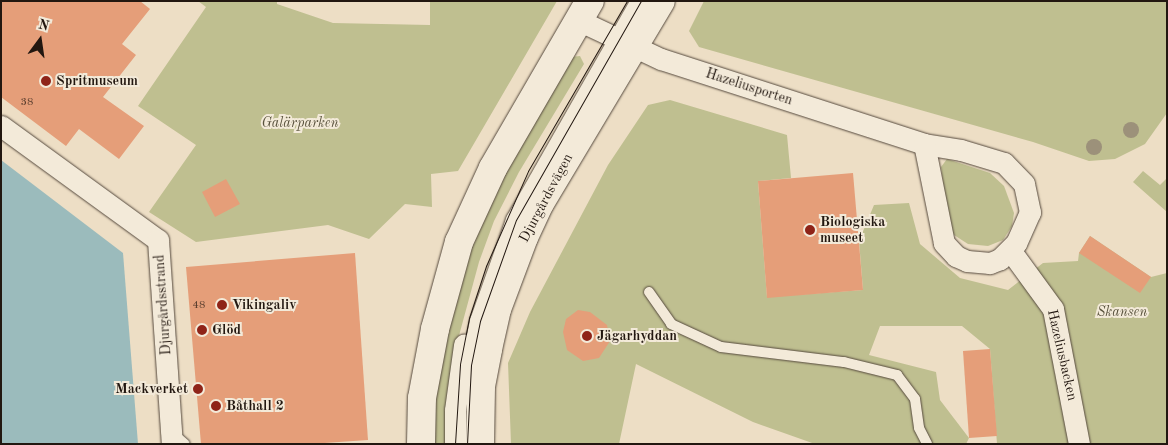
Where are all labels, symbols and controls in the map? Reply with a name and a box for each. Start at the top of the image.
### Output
north arrow [15,15,65,65]
text: N [37,17,51,34]
street label: Hazeliusporten [703,65,795,109]
place label: Spritmuseum [56,73,138,89]
marker: Spritmuseum [40,75,52,87]
house number: 38 [21,96,33,110]
park label: Galärparken [261,115,339,131]
street label: Djurgårdsvägen [516,151,576,245]
place label: Biologiska museet [820,214,885,246]
marker: Biologiska museet [804,224,816,236]
street label: Djurgårdsstrand [151,254,175,356]
place label: Vikingaliv [232,297,297,313]
house number: 48 [193,299,205,313]
marker: Vikingaliv [216,299,228,311]
park label: Skansen [1097,304,1147,320]
street label: Hazeliusbacken [1043,308,1081,402]
place label: Glöd [212,322,241,338]
marker: Glöd [196,324,208,336]
place label: Jägarhyddan [597,328,677,344]
marker: Jägarhyddan [581,330,593,342]
place label: Mackverket [115,381,188,397]
marker: Mackverket [192,383,204,395]
place label: Båthall 2 [226,398,284,414]
marker: Båthall 2 [210,400,222,412]

